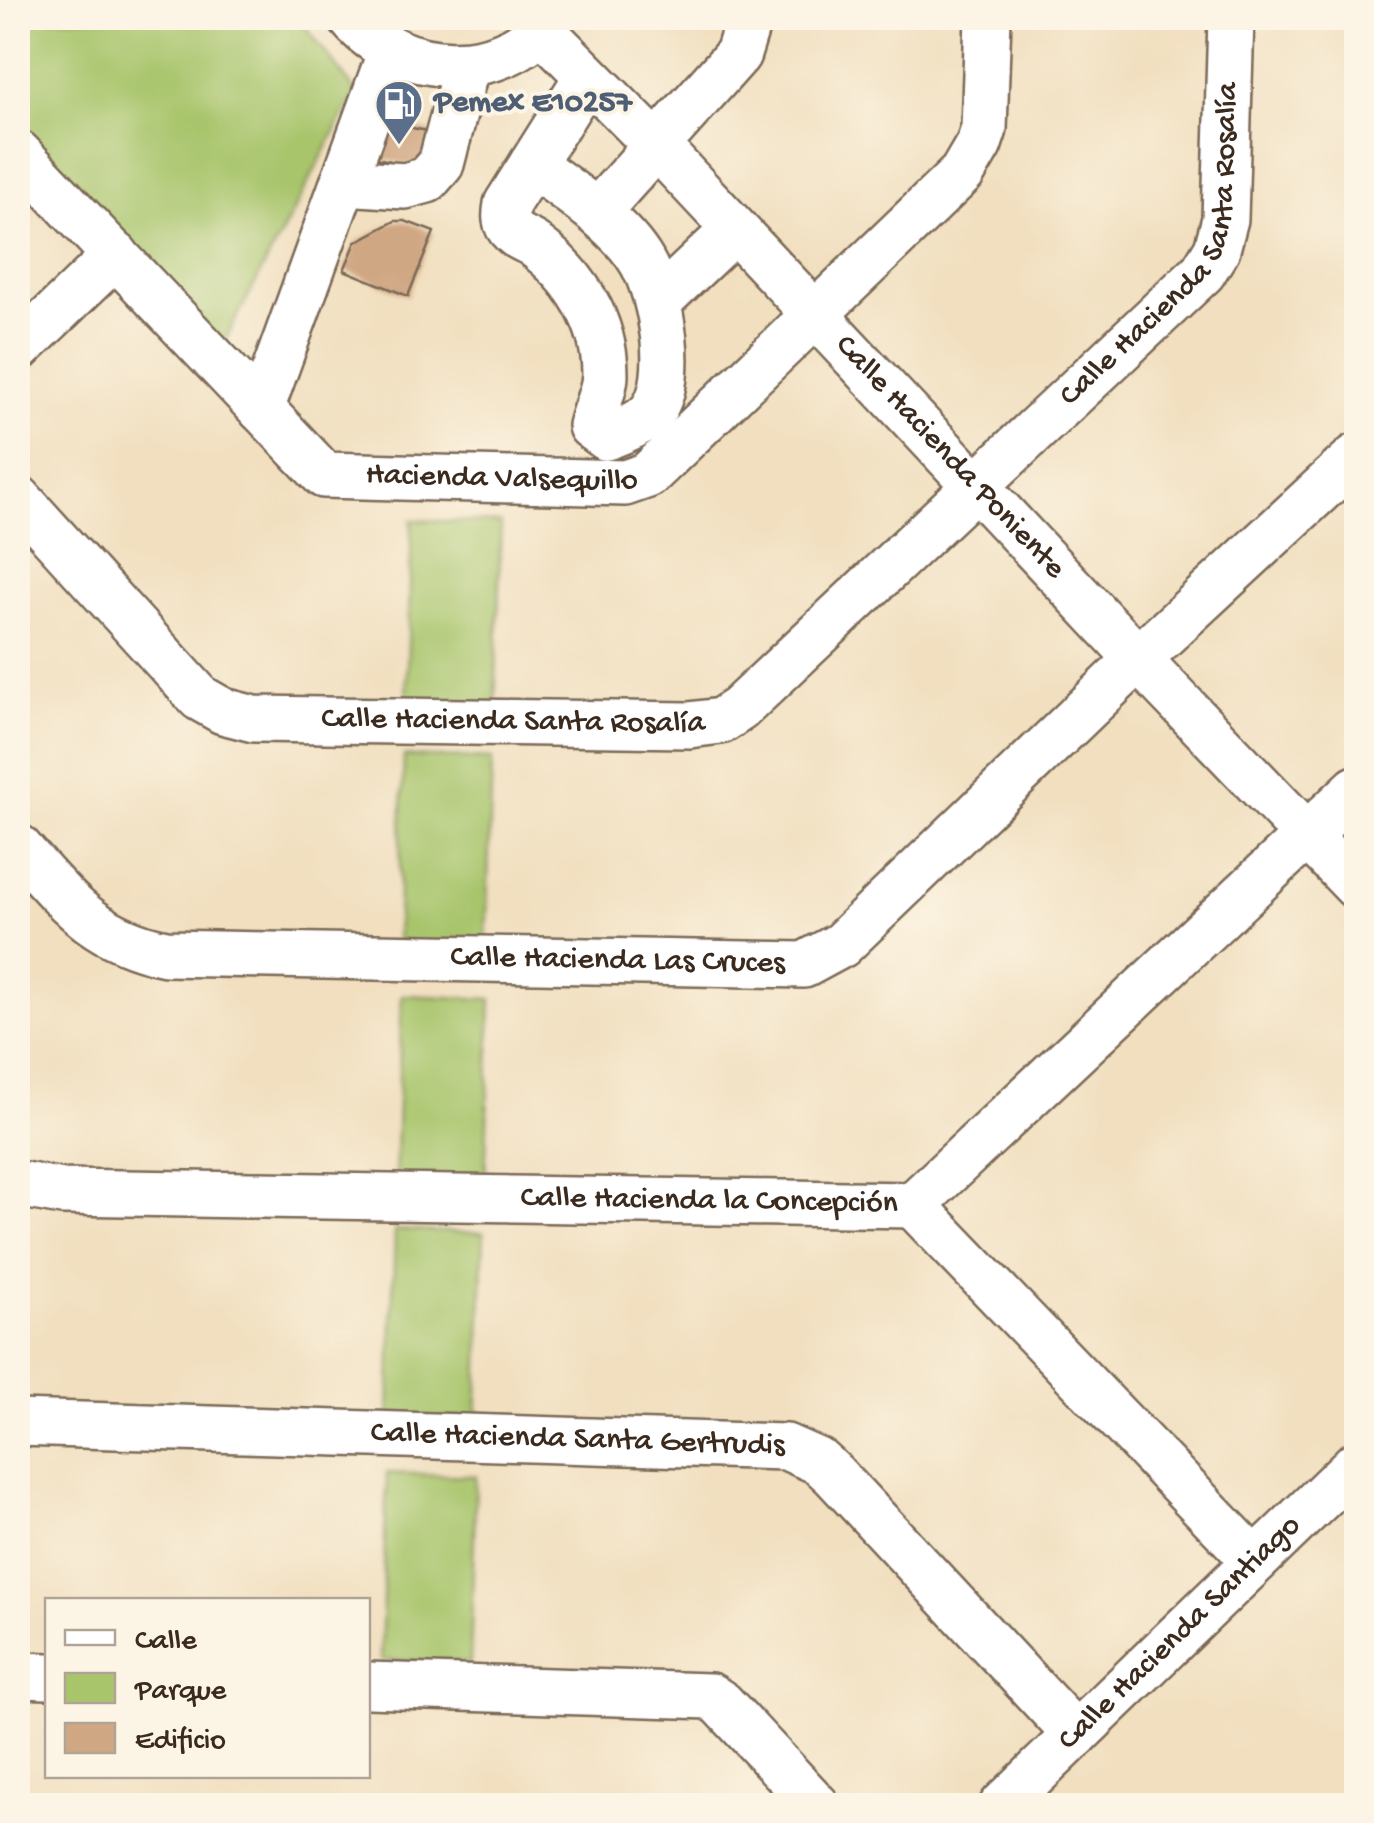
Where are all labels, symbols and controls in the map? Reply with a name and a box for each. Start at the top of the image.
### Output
fuel station icon: Pemex E10257 [373,78,425,146]
street label: Calle Hacienda Santa Rosalía [1052,80,1248,415]
place label: Pemex E10257 [432,85,633,123]
street label: Calle Hacienda Poniente [826,328,1073,588]
street label: Hacienda Valsequillo [365,457,643,502]
street label: Calle Hacienda Santa Rosalía [321,701,708,744]
street label: Calle Hacienda Las Cruces [450,939,786,984]
street label: Calle Hacienda la Concepción [520,1180,898,1224]
street label: Calle Hacienda Santa Gertrudis [370,1415,786,1466]
street label: Calle Hacienda Santiago [1051,1508,1310,1760]
legend [45,1598,370,1778]
text: Calle [135,1625,197,1660]
text: Parque [134,1675,227,1710]
text: Edificio [135,1725,226,1760]

